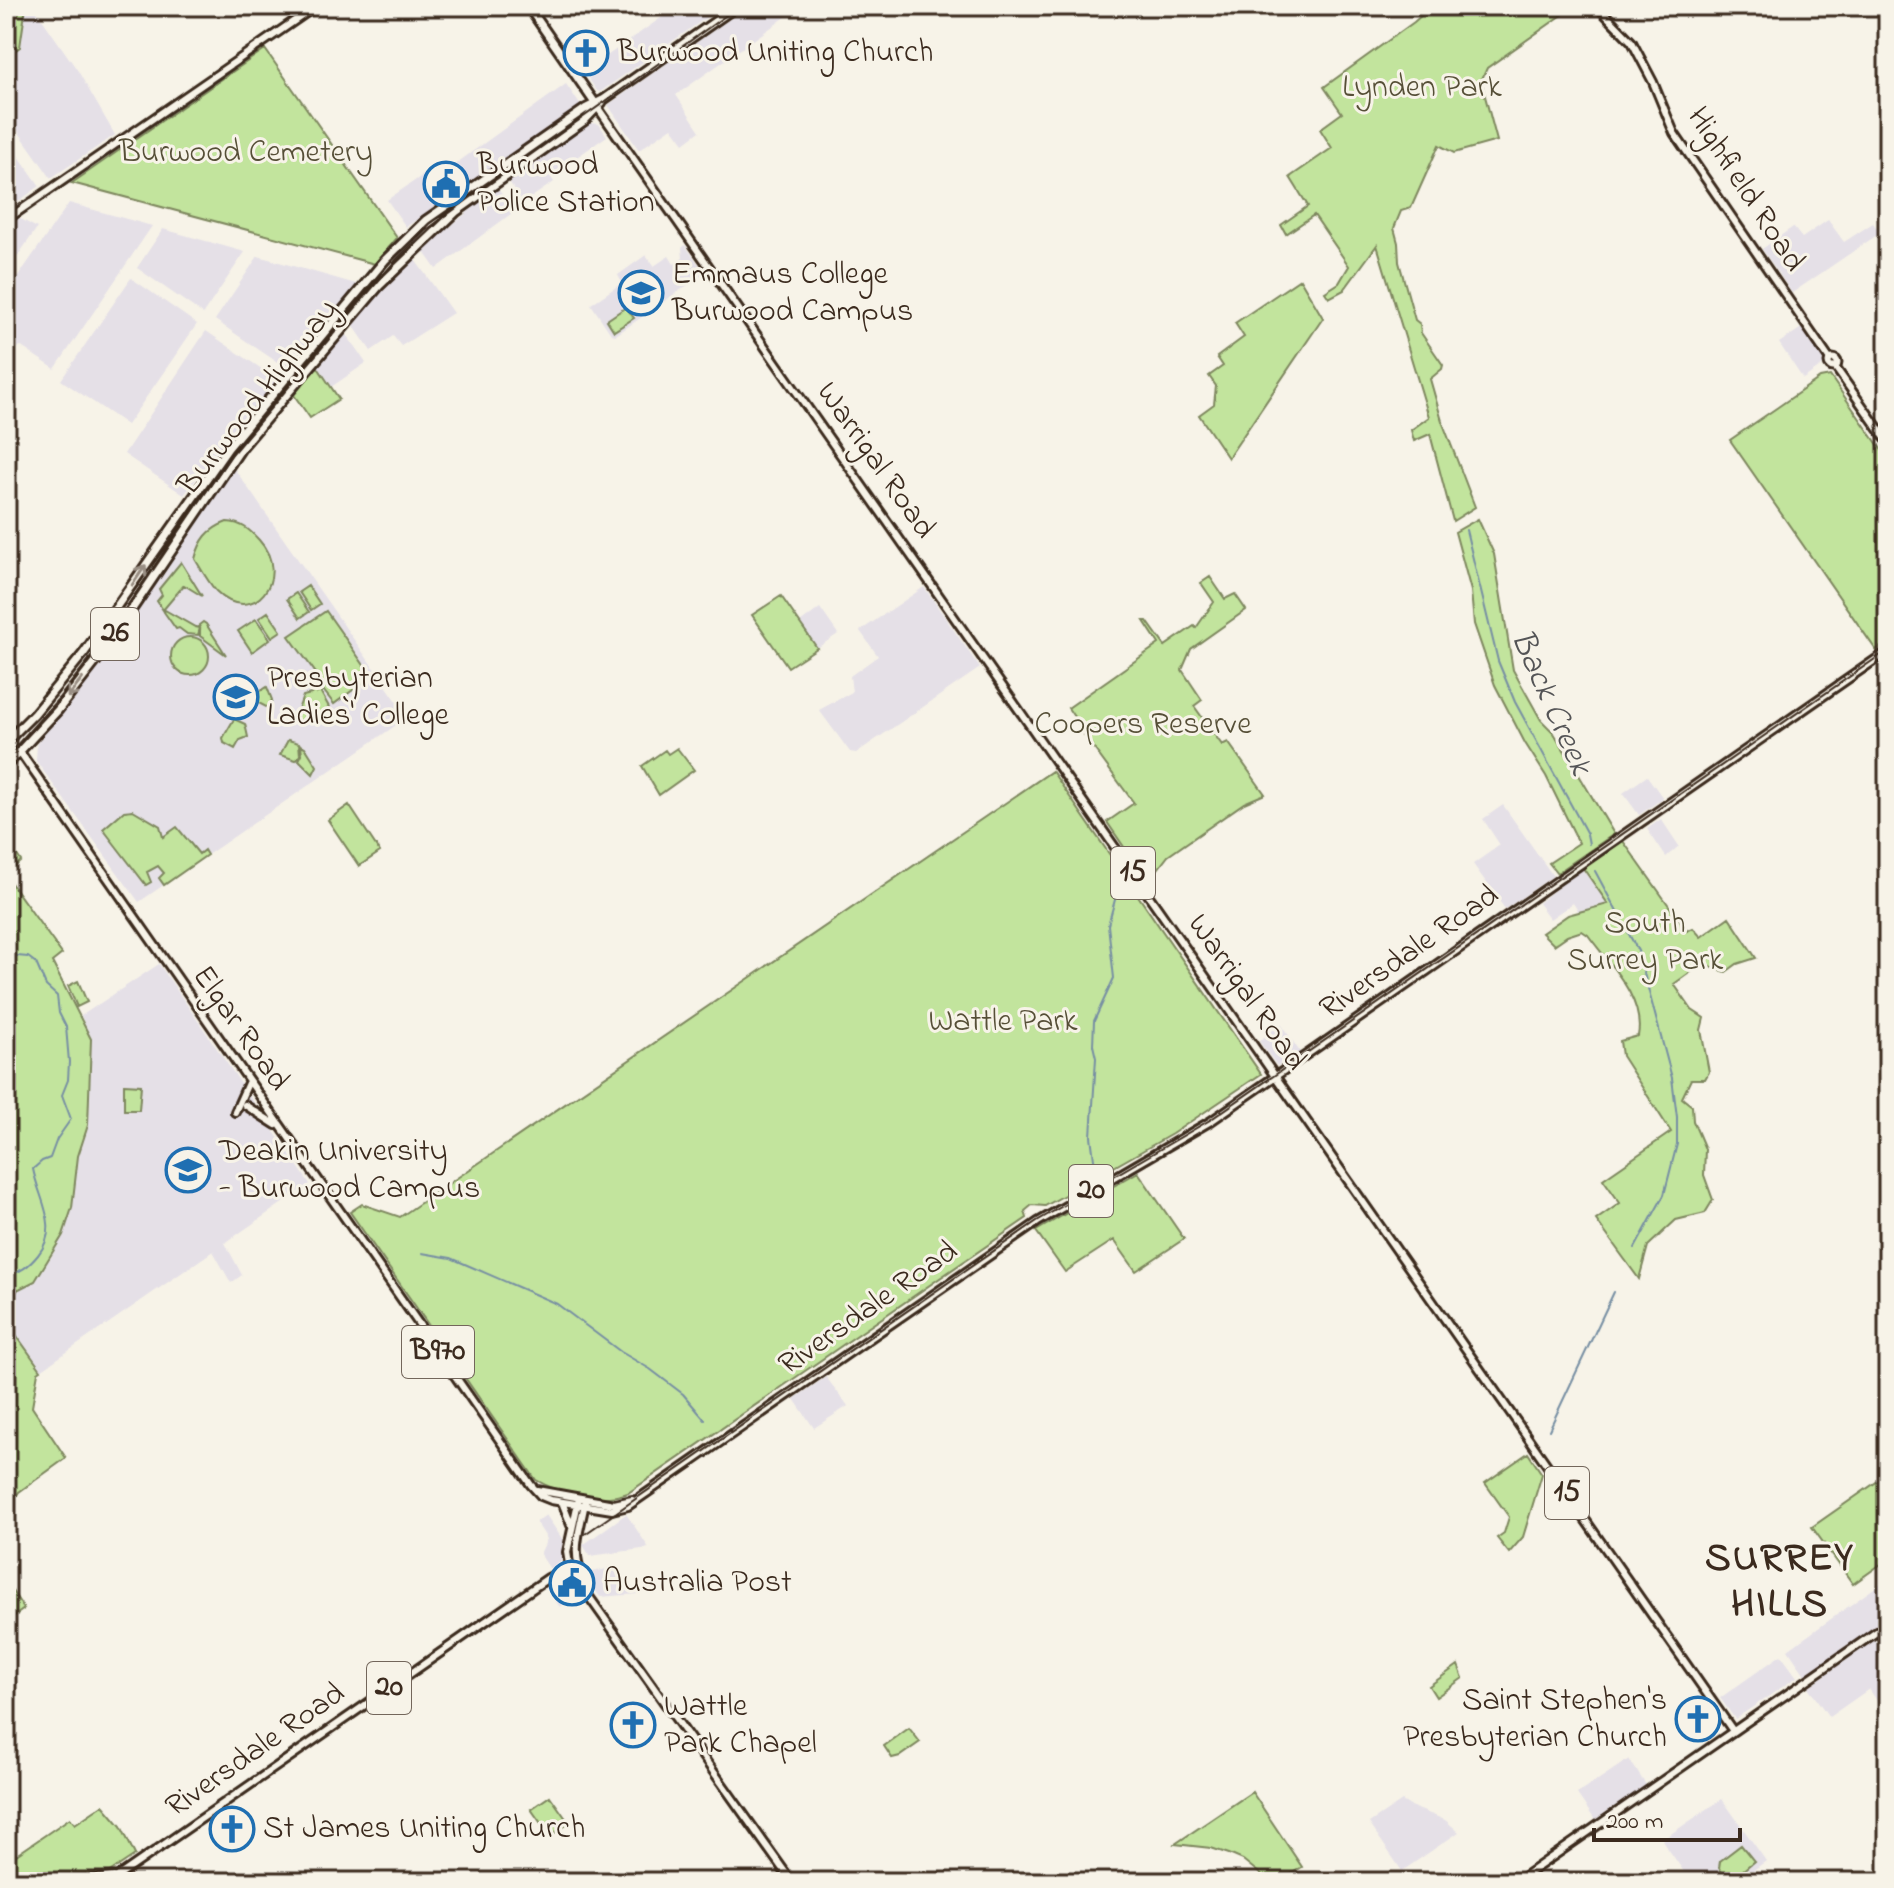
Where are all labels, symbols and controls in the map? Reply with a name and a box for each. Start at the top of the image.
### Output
church icon: Burwood Uniting Church [562,29,610,77]
place label: Burwood Uniting Church [616,30,933,77]
park label: Lynden Park [1342,65,1503,112]
street label: Highfield Road [1674,98,1816,282]
park label: Burwood Cemetery [118,130,373,177]
place label: Burwood Police Station [476,143,654,227]
public building icon: Burwood Police Station [422,160,470,208]
place label: Emmaus College Burwood Campus [671,252,913,336]
school or university icon: Emmaus College Burwood Campus [617,269,665,317]
street label: Burwood Highway [166,290,351,507]
street label: Warrigal Road [803,373,947,549]
one-way arrow [131,564,147,586]
road number: 26 [91,608,139,660]
water label: Back Creek [1496,622,1605,786]
place label: Presbyterian Ladies' College [267,656,450,740]
school or university icon: Presbyterian Ladies' College [212,673,260,721]
one-way arrow [67,677,84,698]
park label: Coopers Reserve [1034,702,1252,749]
road number: 15 [1111,847,1155,899]
street label: Riversdale Road [1311,874,1509,1032]
park label: South Surrey Park [1567,901,1724,985]
street label: Warrigal Road [1174,905,1318,1081]
street label: Elgar Road [179,957,301,1101]
park label: Wattle Park [928,999,1079,1046]
place label: Deakin University - Burwood Campus [218,1129,480,1213]
school or university icon: Deakin University - Burwood Campus [164,1146,212,1194]
road number: 20 [1069,1165,1113,1217]
street label: Riversdale Road [770,1230,968,1388]
road number: B970 [402,1326,474,1378]
road number: 15 [1545,1467,1589,1519]
district label: SURREY HILLS [1705,1530,1855,1635]
public building icon: Australia Post [548,1559,596,1607]
place label: Australia Post [603,1560,792,1607]
road number: 20 [367,1662,411,1714]
street label: Riversdale Road [157,1672,355,1830]
place label: Saint Stephen's Presbyterian Church [1403,1678,1667,1762]
place label: Wattle Park Chapel [664,1684,817,1768]
church icon: Saint Stephen's Presbyterian Church [1674,1695,1722,1743]
church icon: Wattle Park Chapel [609,1701,657,1749]
scale bar [1594,1792,1740,1842]
church icon: St James Uniting Church [208,1805,256,1853]
text: 200 m [1606,1805,1663,1840]
place label: St James Uniting Church [263,1806,585,1853]

